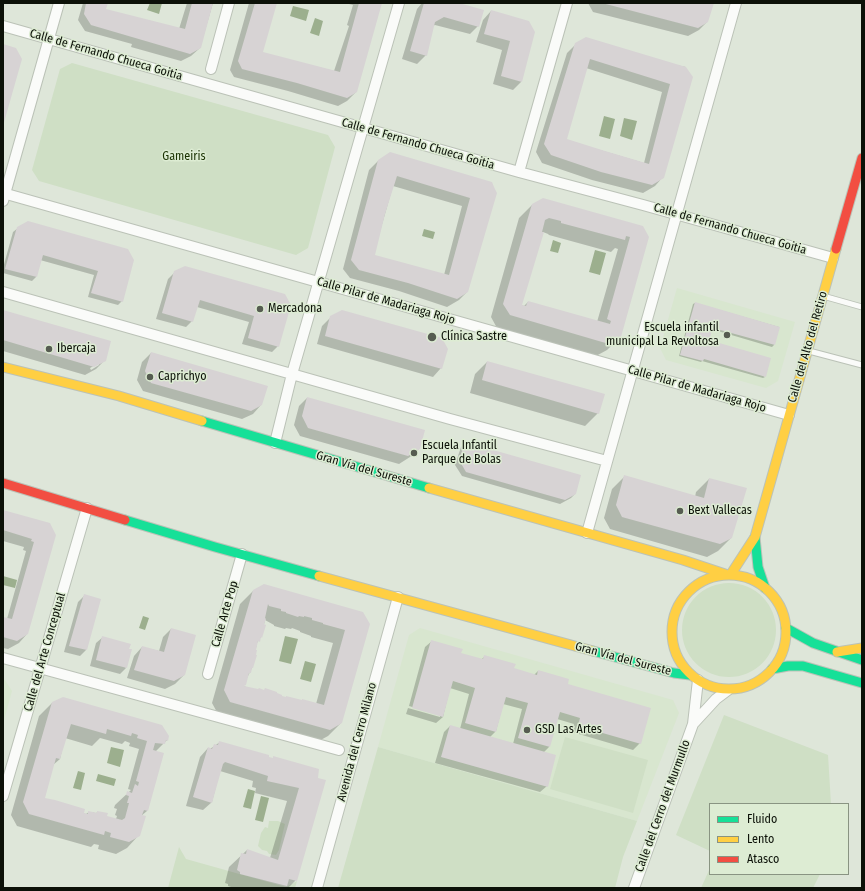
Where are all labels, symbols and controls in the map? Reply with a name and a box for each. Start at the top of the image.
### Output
street label: Calle de Fernando Chueca Goitia [28,26,184,84]
street label: Calle de Fernando Chueca Goitia [340,115,496,173]
park label: Gameiris [162,150,206,164]
street label: Calle de Fernando Chueca Goitia [652,200,808,258]
street label: Calle Pilar de Madariaga Rojo [315,274,457,328]
street label: Calle del Alto del Retiro [785,290,831,404]
place label: Mercadona [268,302,322,316]
marker: Mercadona [255,304,265,314]
place label: Escuela infantil municipal La Revoltosa [606,321,719,349]
place label: Clínica Sastre [441,330,507,344]
marker: Escuela infantil municipal La Revoltosa [722,330,732,340]
marker: Clínica Sastre [426,331,438,343]
place label: Ibercaja [57,342,96,356]
marker: Ibercaja [44,344,54,354]
street label: Calle Pilar de Madariaga Rojo [626,362,768,416]
place label: Caprichyo [158,370,206,384]
marker: Caprichyo [145,372,155,382]
place label: Escuela Infantil Parque de Bolas [422,439,501,467]
street label: Gran Vía del Sureste [315,448,413,490]
marker: Escuela Infantil Parque de Bolas [409,448,419,458]
place label: Bext Vallecas [688,504,752,518]
marker: Bext Vallecas [675,506,685,516]
street label: Calle Arte Pop [209,579,241,649]
street label: Calle del Arte Conceptual [21,591,69,713]
street label: Gran Vía del Sureste [573,639,673,679]
street label: Avenida del Cerro Milano [334,681,380,803]
place label: GSD Las Artes [535,723,602,737]
marker: GSD Las Artes [522,725,532,735]
street label: Calle del Cerro del Murmullo [632,738,694,874]
legend [709,803,849,875]
text: Fluido [747,812,777,826]
text: Lento [747,832,774,846]
text: Atasco [747,852,779,866]

